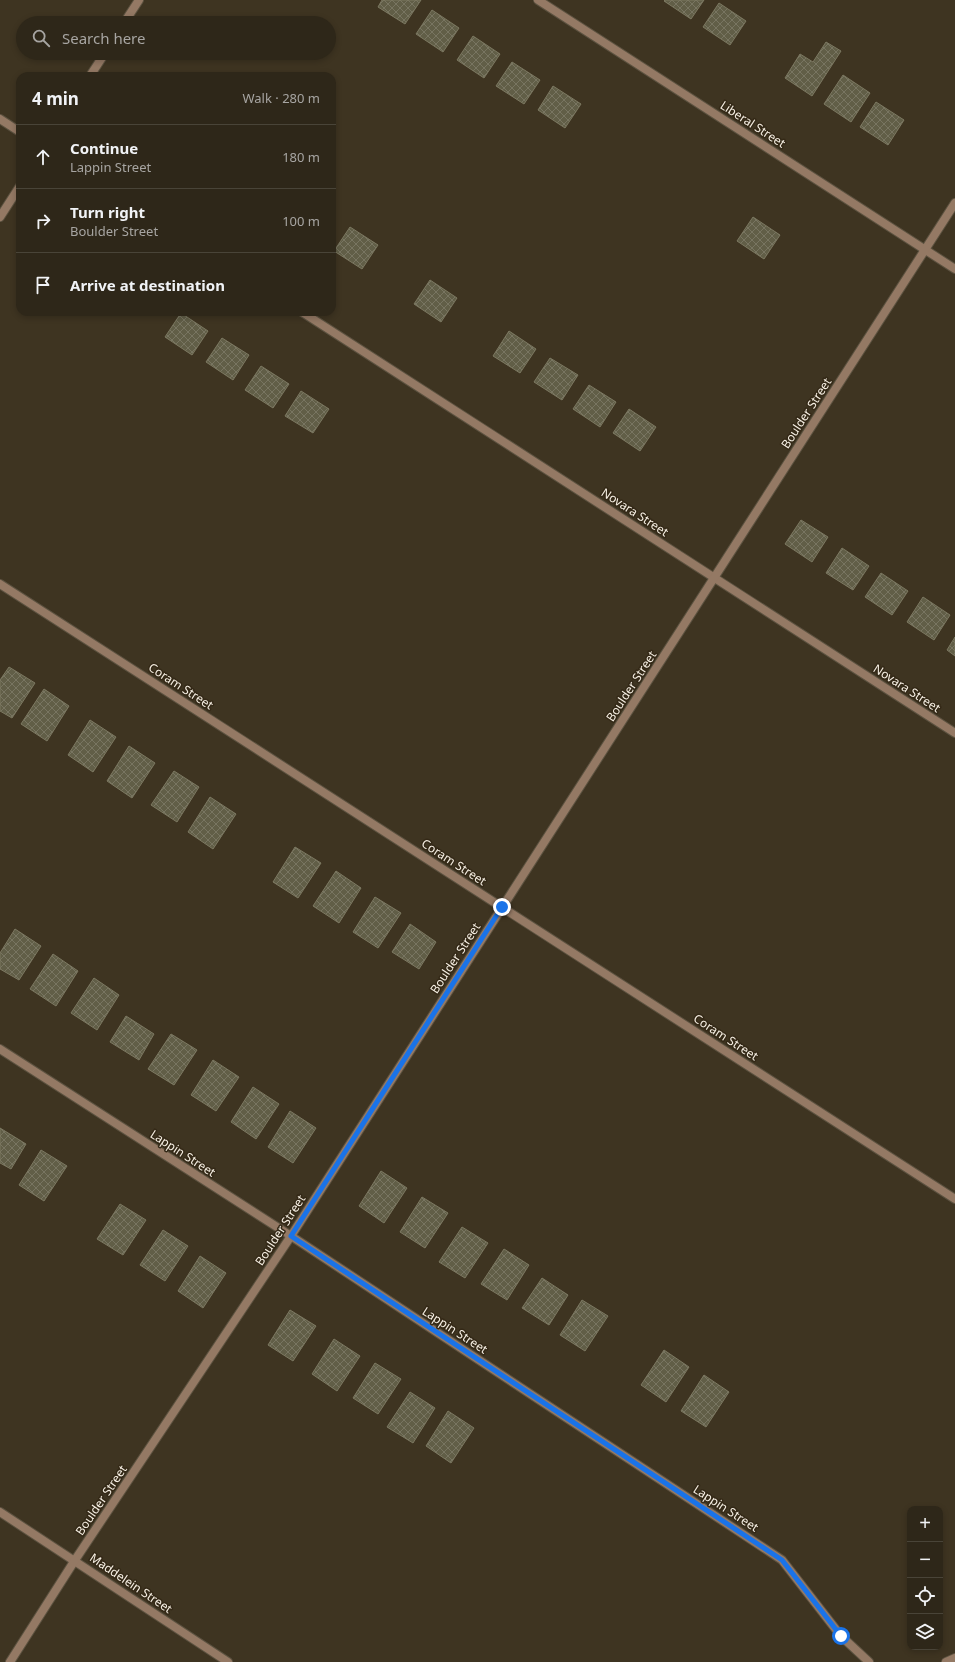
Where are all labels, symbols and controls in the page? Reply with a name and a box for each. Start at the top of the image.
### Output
search box [16,16,336,60]
icon: search [30,27,52,49]
text: Search here [62,28,145,48]
text: 4 min [32,87,79,110]
text: Walk · 280 m [242,89,320,107]
street label: Liberal Street [717,97,790,152]
text: Continue [70,138,138,158]
icon: ahead [32,146,54,168]
text: 180 m [282,148,320,166]
text: Lappin Street [70,158,151,176]
text: Turn right [70,202,145,222]
icon: right [32,210,54,232]
text: 100 m [282,212,320,230]
text: Boulder Street [70,222,158,240]
icon: arrive [32,274,54,296]
text: Arrive at destination [70,275,225,295]
street label: Boulder Street [777,374,836,452]
street label: Novara Street [598,484,672,540]
street label: Boulder Street [602,647,661,725]
street label: Coram Street [145,659,217,714]
street label: Novara Street [870,660,944,716]
street label: Coram Street [418,835,490,890]
route end [493,898,511,916]
street label: Boulder Street [426,919,485,997]
street label: Coram Street [690,1010,762,1065]
street label: Lappin Street [147,1125,220,1181]
street label: Boulder Street [251,1191,310,1269]
street label: Lappin Street [419,1302,492,1358]
street label: Boulder Street [71,1461,131,1538]
street label: Lappin Street [690,1480,763,1536]
map controls [907,1506,943,1650]
button: + [907,1506,943,1542]
button: − [907,1542,943,1578]
street label: Maddelein Street [86,1549,176,1617]
button: locate [907,1578,943,1614]
button: layers [907,1614,943,1650]
route start [832,1627,850,1645]

